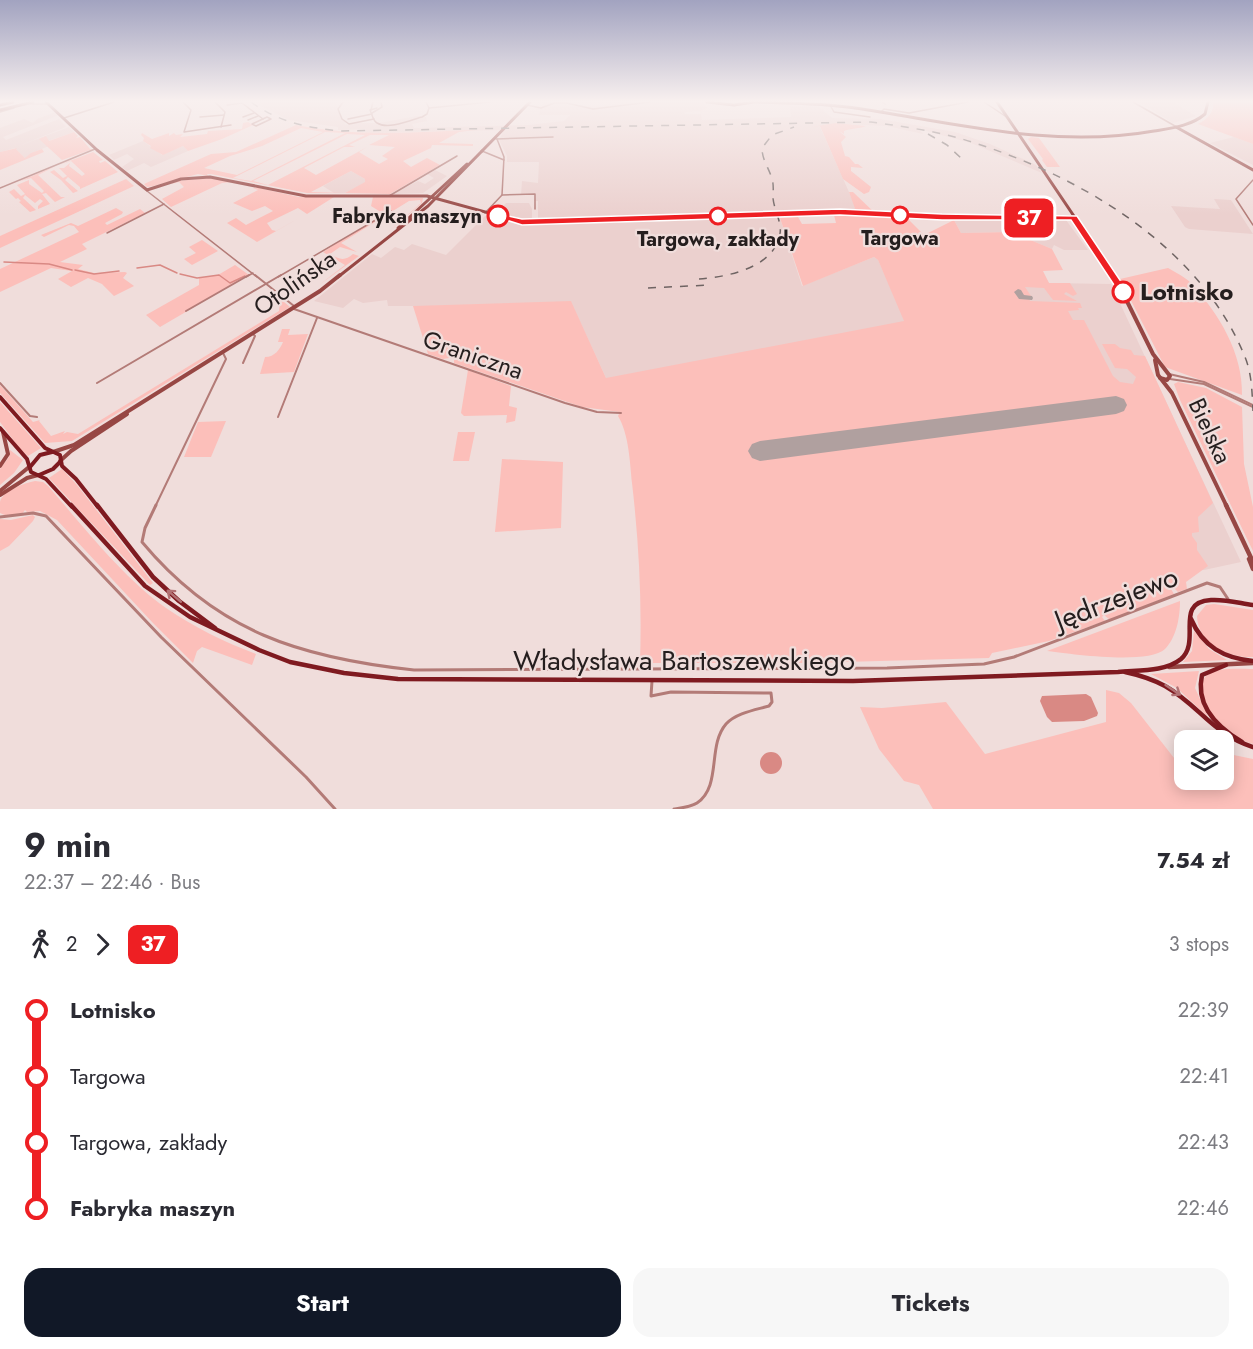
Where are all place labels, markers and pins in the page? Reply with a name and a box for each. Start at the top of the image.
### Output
place label: Fabryka maszyn [332,202,482,231]
marker: Fabryka maszyn [487,205,509,227]
marker: Targowa [891,206,909,224]
marker: Targowa, zakłady [709,207,727,225]
place label: Targowa [861,224,939,253]
place label: Targowa, zakłady [637,225,799,254]
place label: Lotnisko [1140,274,1233,309]
marker: Lotnisko [1112,281,1134,303]

